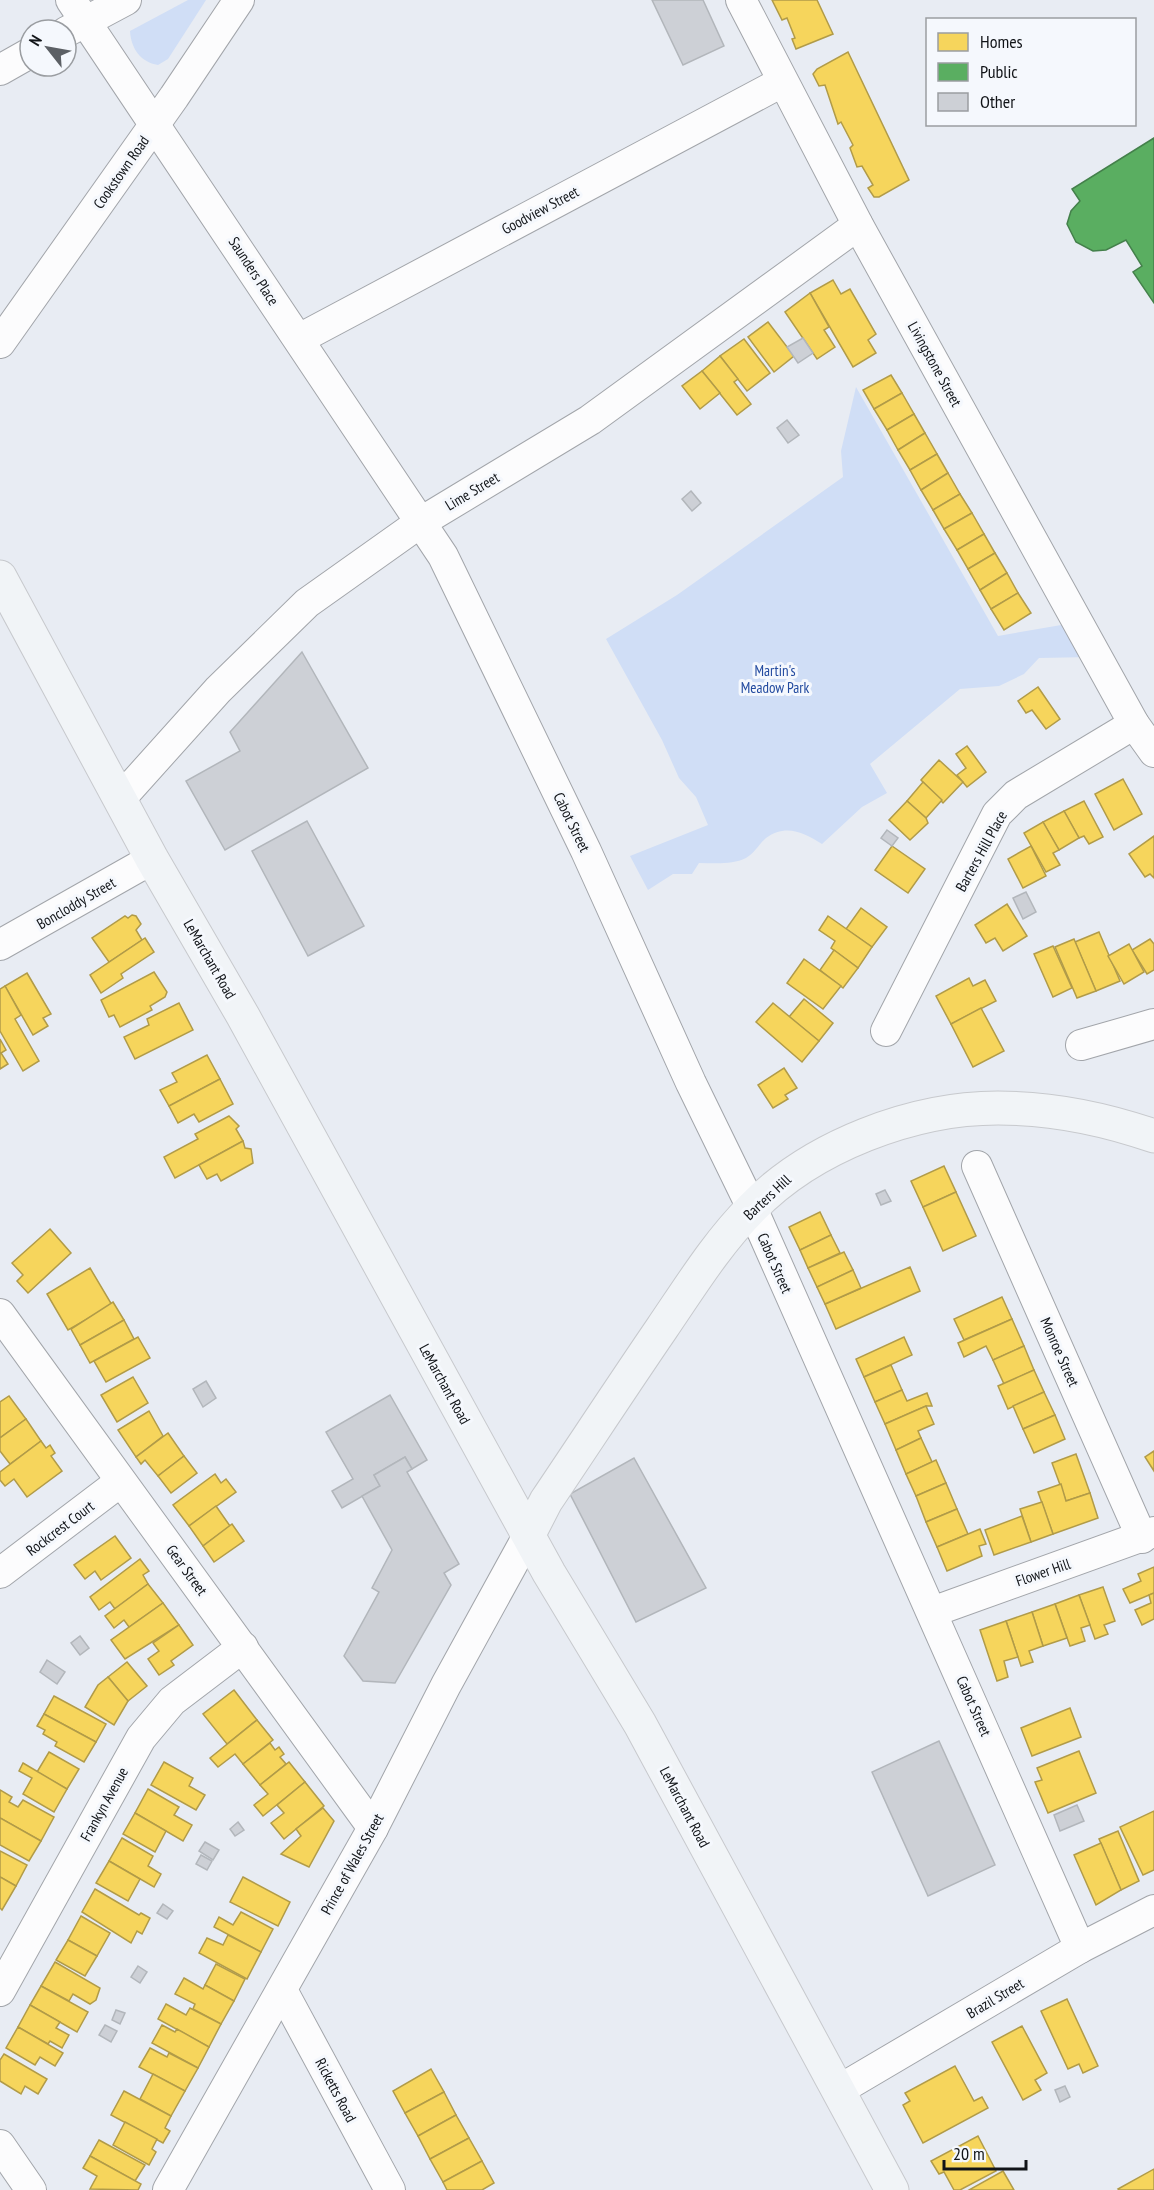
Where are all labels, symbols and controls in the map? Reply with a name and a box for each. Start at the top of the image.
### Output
north arrow [18,18,78,78]
legend [926,18,1136,126]
text: Homes [980,30,1023,53]
text: N [24,31,46,49]
text: Public [980,60,1018,83]
text: Other [980,90,1015,113]
street label: Cookstown Road [89,132,153,212]
street label: Goodview Street [498,182,582,238]
street label: Saunders Place [225,233,283,309]
street label: Livingstone Street [904,318,966,410]
street label: Lime Street [442,467,502,515]
park label: Martin's Meadow Park [741,661,809,697]
street label: Cabot Street [549,789,595,855]
street label: Barters Hill Place [951,807,1011,895]
street label: Boncloddy Street [33,873,119,933]
street label: LeMarchant Road [180,916,240,1002]
street label: Barters Hill [739,1170,795,1224]
street label: Cabot Street [753,1230,797,1296]
street label: Monroe Street [1036,1314,1084,1390]
street label: LeMarchant Road [415,1341,475,1427]
street label: Rockcrest Court [22,1496,98,1560]
street label: Gear Street [162,1541,212,1599]
street label: Flower Hill [1013,1554,1073,1590]
street label: Cabot Street [952,1673,996,1739]
street label: LeMarchant Road [656,1763,714,1851]
street label: Frankyn Avenue [76,1764,132,1844]
street label: Prince of Wales Street [316,1810,388,1918]
street label: Brazil Street [963,1973,1027,2023]
street label: Ricketts Road [311,2055,361,2125]
scale bar [944,2133,1026,2171]
text: 20 m [953,2142,985,2165]

